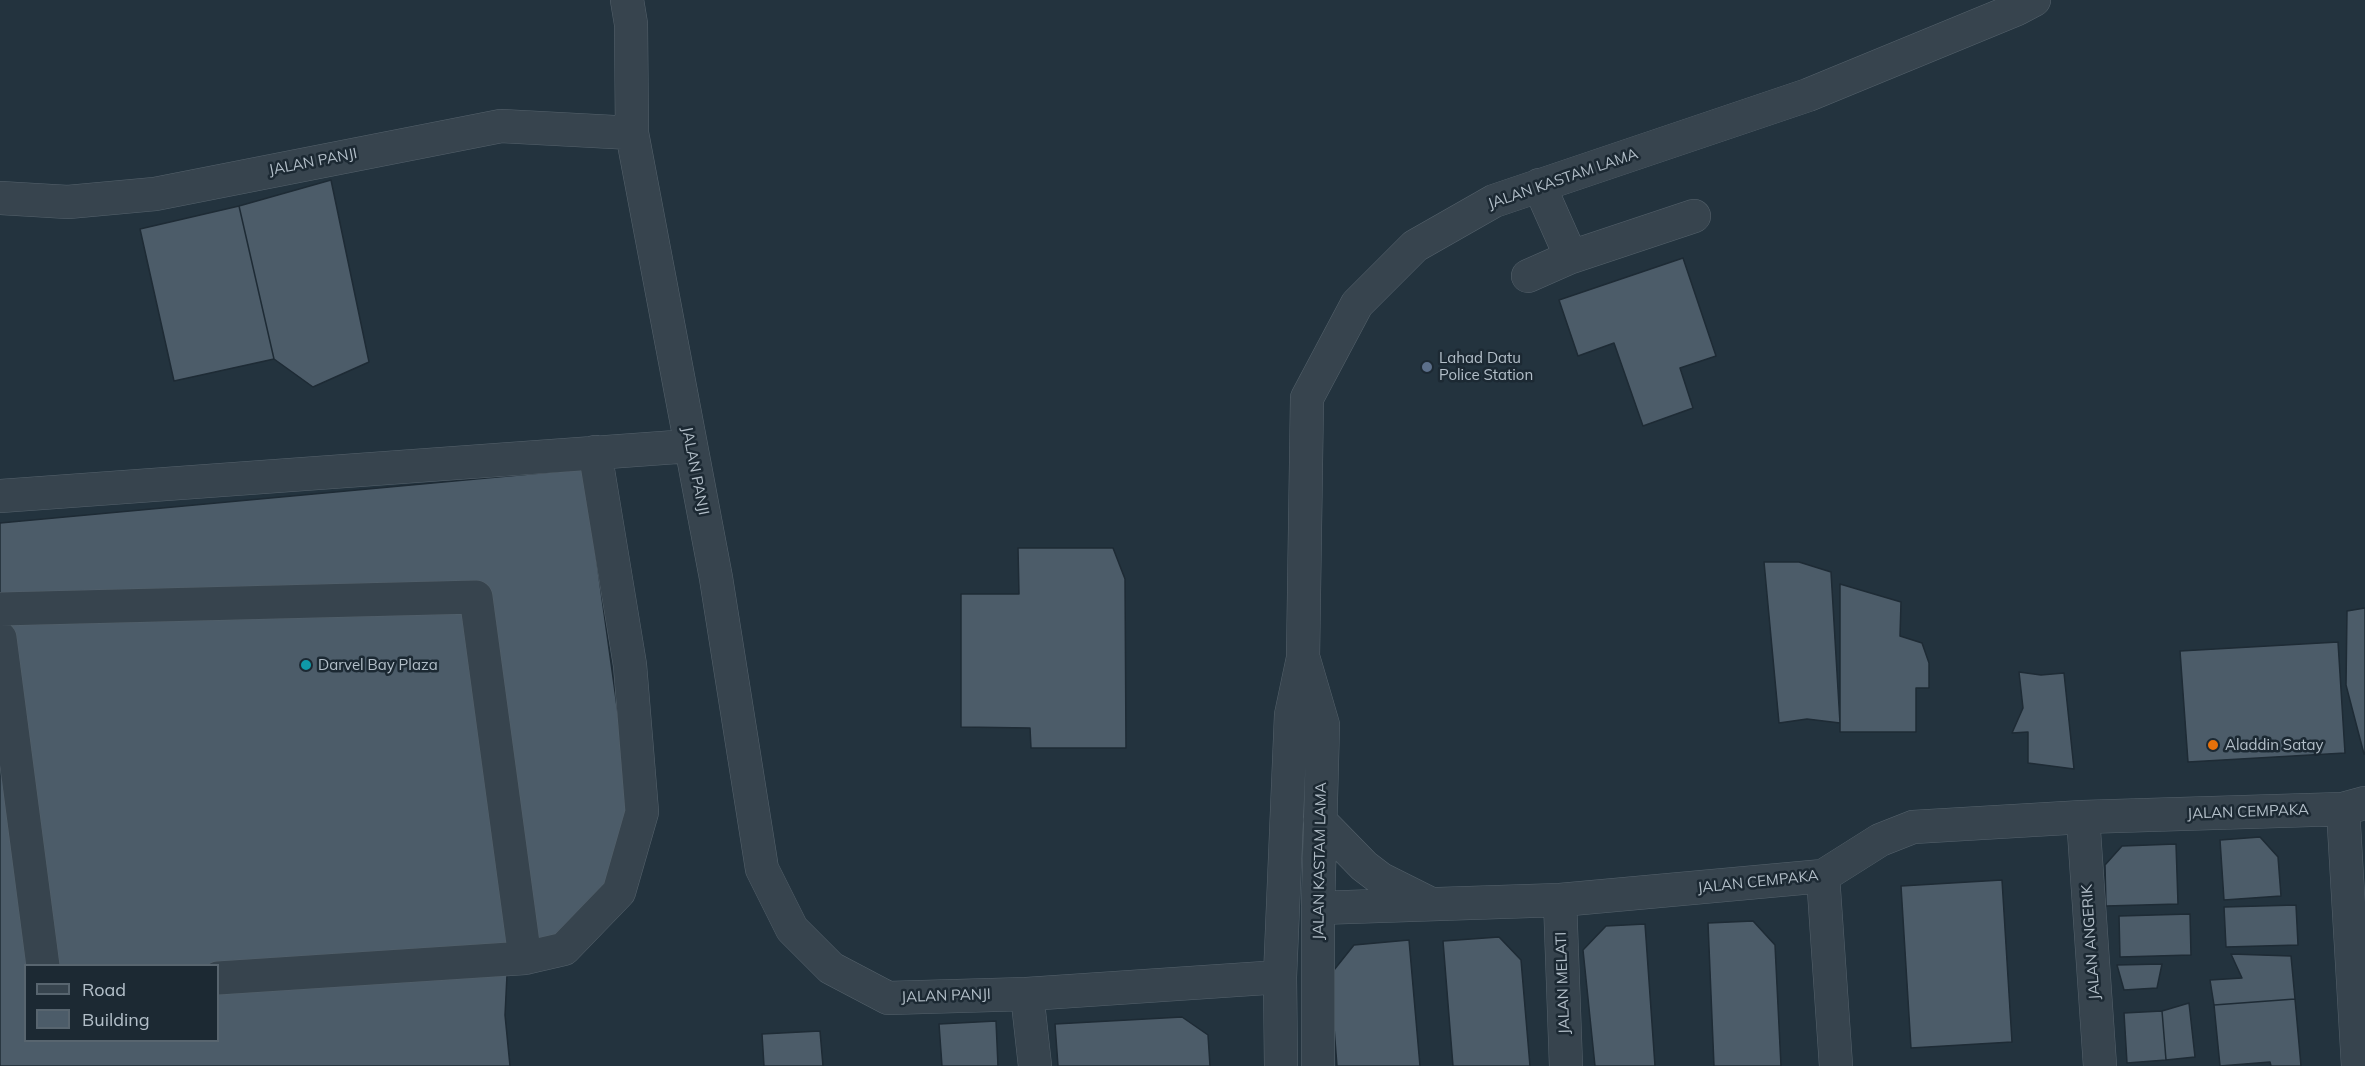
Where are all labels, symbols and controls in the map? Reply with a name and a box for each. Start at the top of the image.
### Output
street label: JALAN PANJI [267,145,359,179]
street label: JALAN KASTAM LAMA [1486,145,1640,213]
place label: Lahad Datu Police Station [1439,349,1533,384]
marker: Lahad Datu Police Station [1420,360,1434,374]
street label: JALAN PANJI [678,425,712,517]
place label: Darvel Bay Plaza [318,656,438,674]
marker: Darvel Bay Plaza [299,658,313,672]
place label: Aladdin Satay [2225,736,2323,754]
marker: Aladdin Satay [2206,738,2220,752]
street label: JALAN KASTAM LAMA [1310,782,1330,940]
street label: JALAN CEMPAKA [2187,801,2309,823]
street label: JALAN CEMPAKA [1697,867,1819,897]
street label: JALAN ANGERIK [2078,884,2104,1000]
street label: JALAN MELATI [1552,932,1574,1034]
legend [24,964,219,1042]
text: Road [82,978,126,1001]
street label: JALAN PANJI [901,985,991,1007]
text: Building [82,1008,150,1031]

